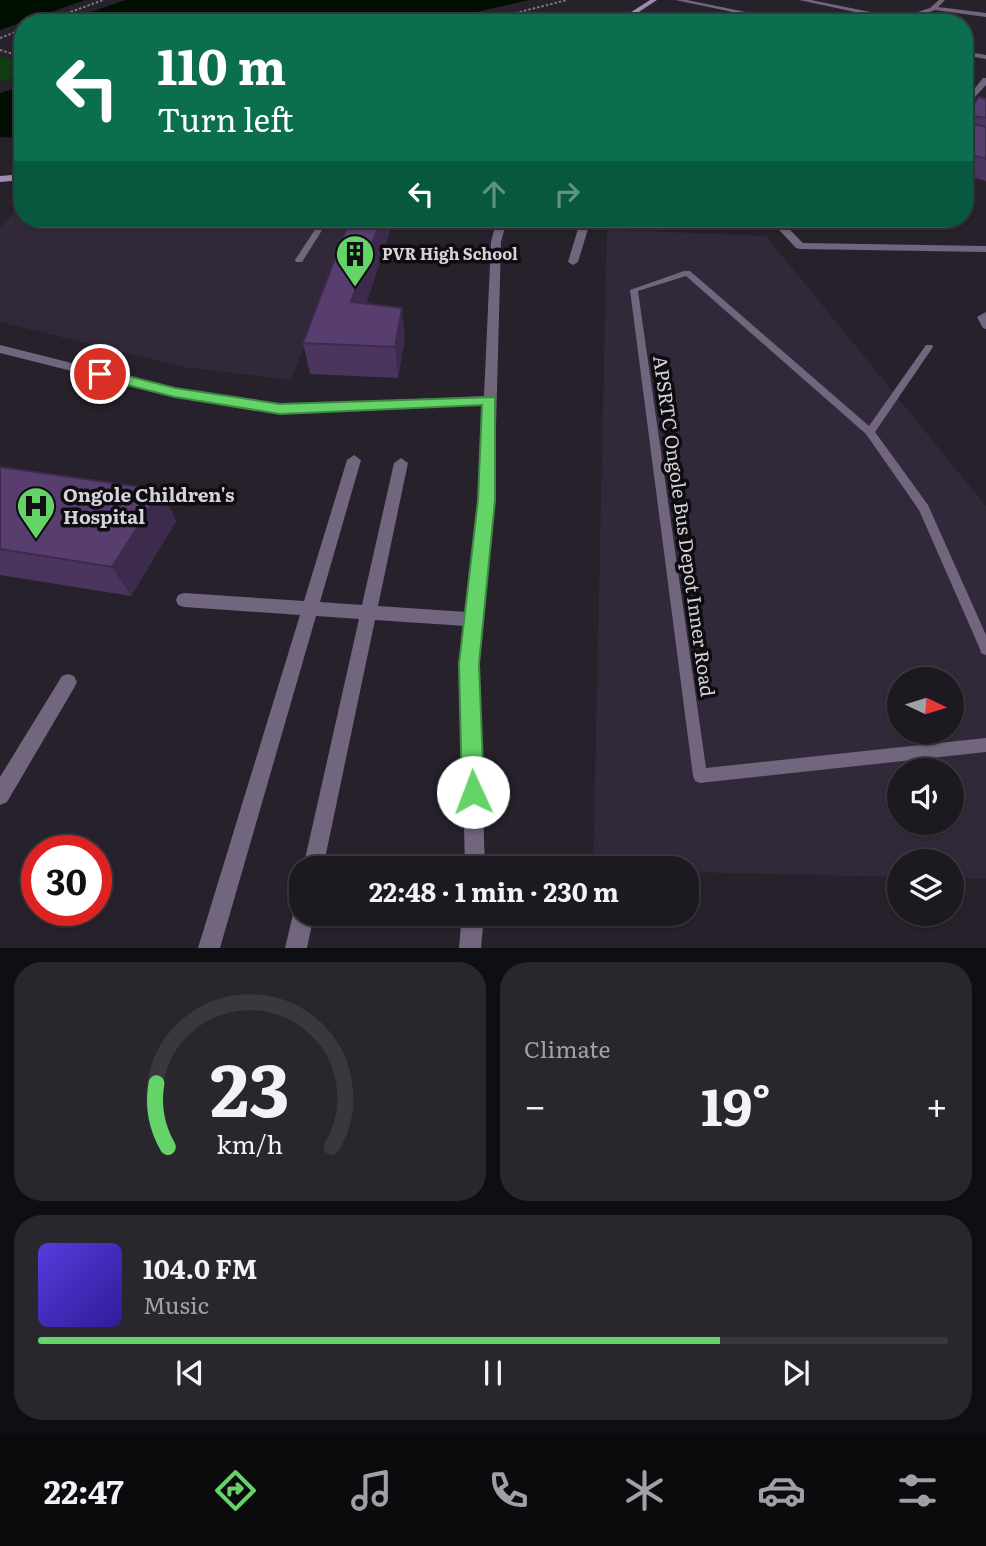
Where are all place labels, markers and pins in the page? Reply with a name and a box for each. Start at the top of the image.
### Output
building icon: PVR High School [334,233,376,288]
place label: PVR High School [382,241,518,265]
pin [70,344,130,404]
place label: Ongole Children's Hospital [63,480,234,530]
hospital icon: Ongole Children's Hospital [15,485,57,540]

